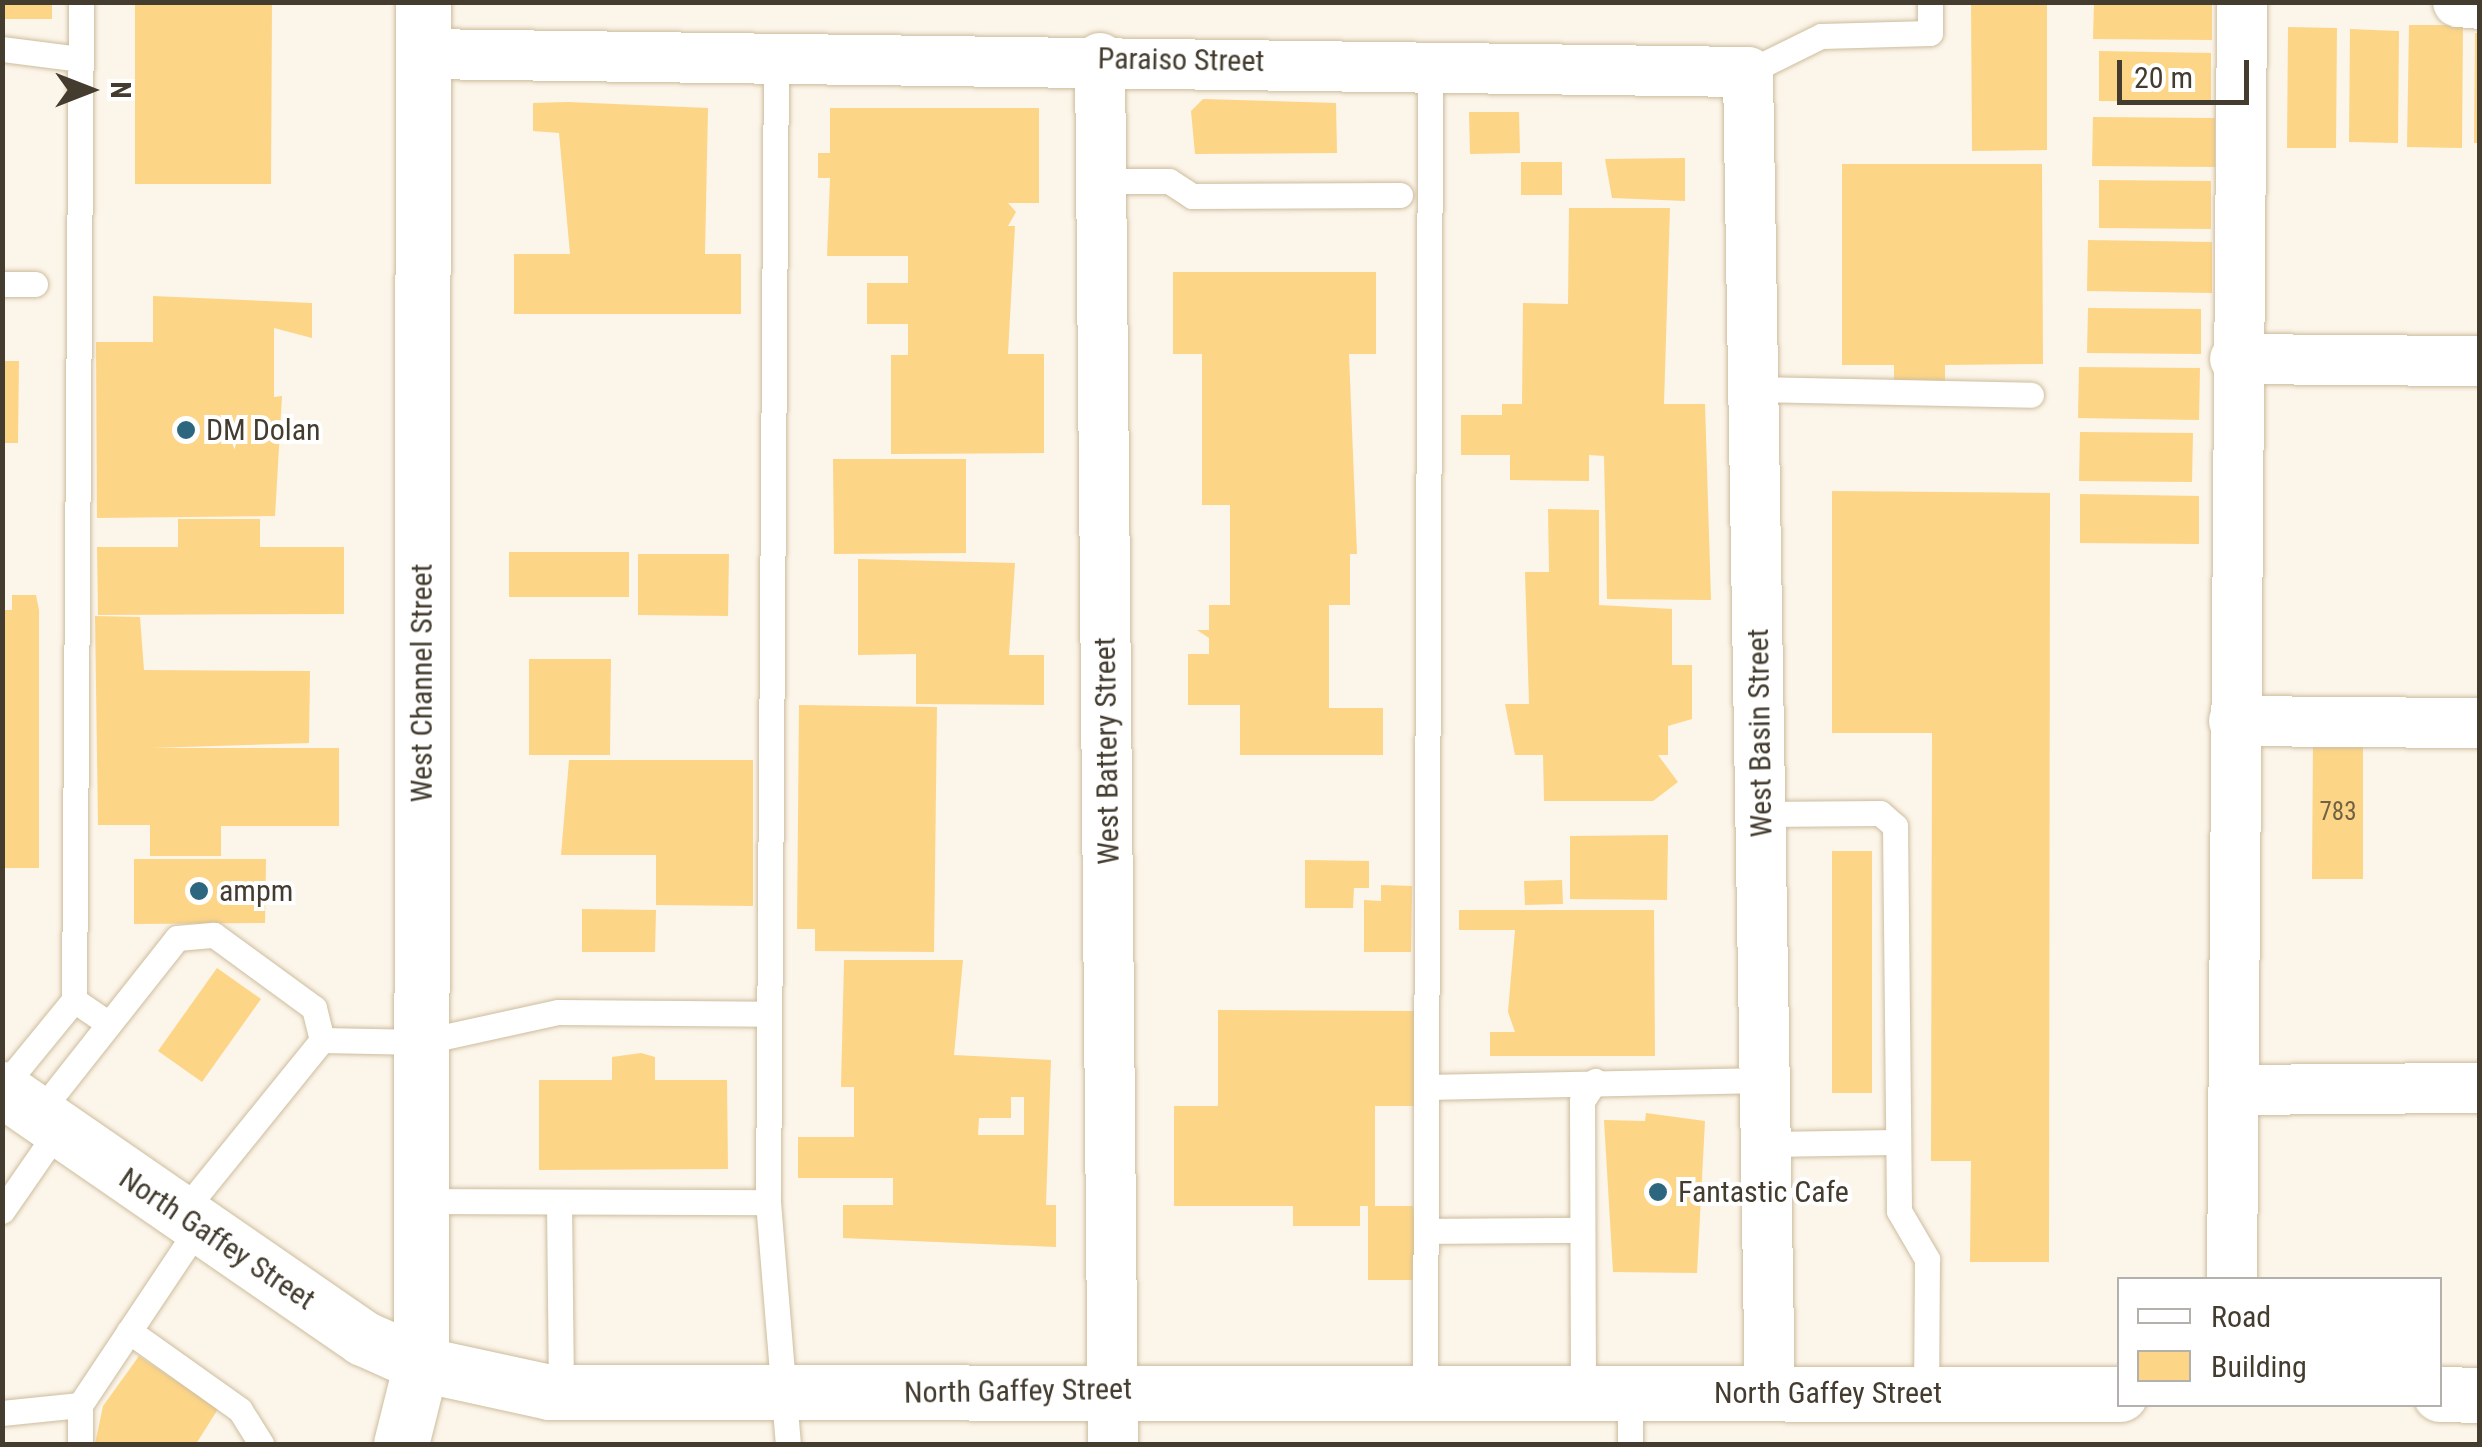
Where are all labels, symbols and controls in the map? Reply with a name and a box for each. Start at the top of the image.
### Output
north arrow [40,40,140,140]
scale bar [2122,40,2254,102]
street label: Paraiso Street [1097,41,1265,79]
text: 20 m [2134,60,2193,95]
text: N [104,81,137,99]
place label: DM Dolan [206,412,321,448]
marker: DM Dolan [175,419,197,441]
street label: West Channel Street [404,564,440,802]
street label: West Basin Street [1740,628,1780,838]
street label: West Battery Street [1087,637,1127,865]
house number: 783 [2319,797,2357,827]
place label: ampm [219,873,293,909]
marker: ampm [188,880,210,902]
street label: North Gaffey Street [112,1160,322,1318]
place label: Fantastic Cafe [1678,1174,1849,1210]
marker: Fantastic Cafe [1647,1181,1669,1203]
legend [2117,1277,2442,1407]
text: Road [2211,1299,2271,1334]
text: Building [2211,1349,2307,1384]
street label: North Gaffey Street [904,1371,1132,1411]
street label: North Gaffey Street [1714,1375,1942,1411]

